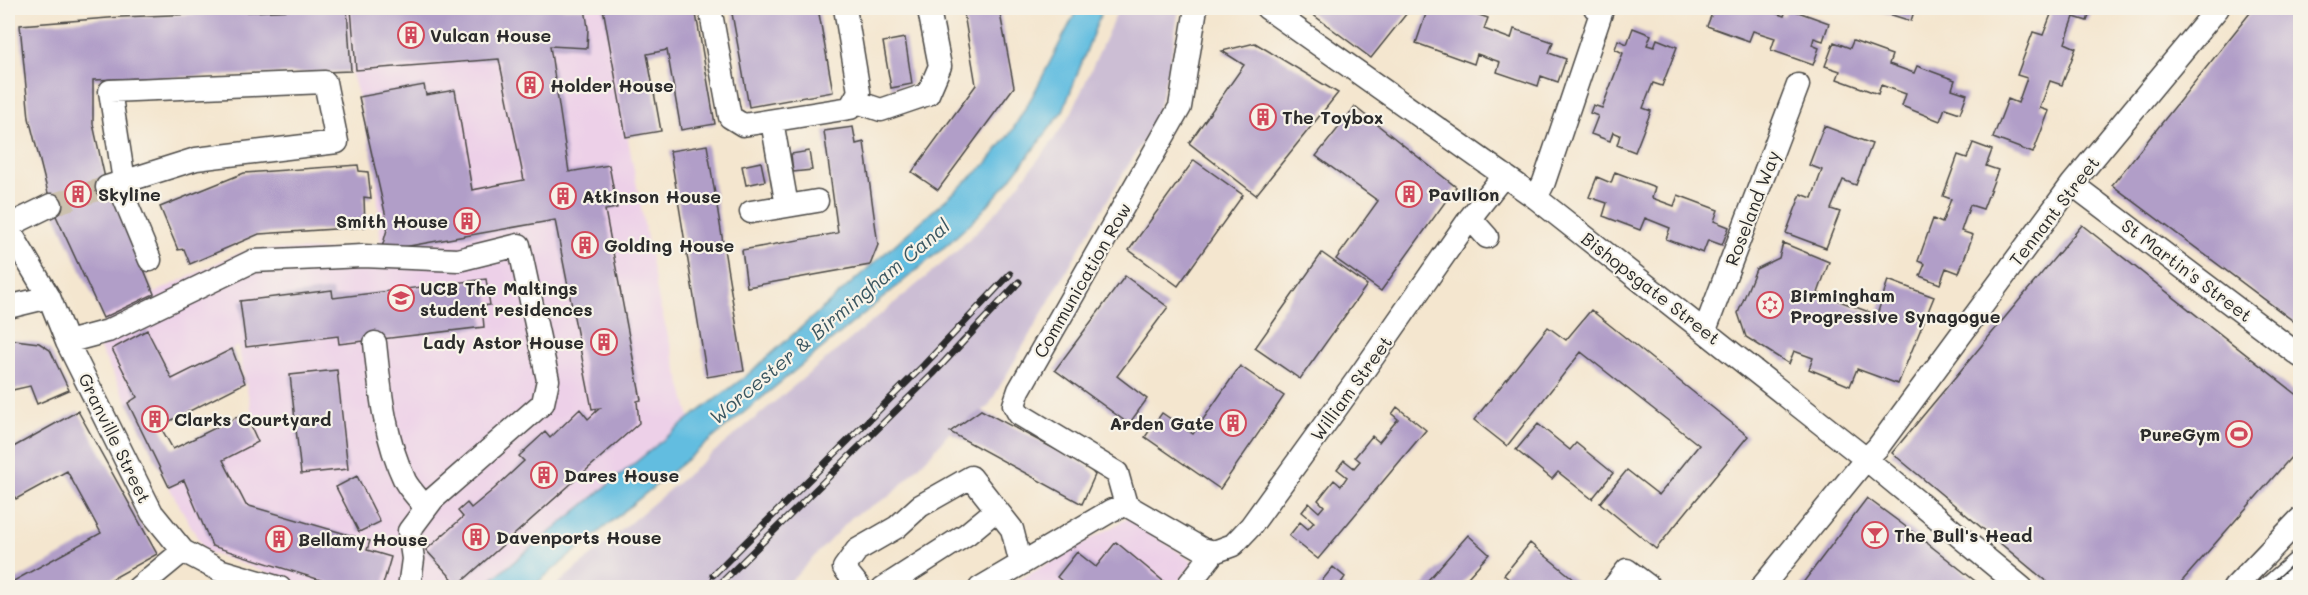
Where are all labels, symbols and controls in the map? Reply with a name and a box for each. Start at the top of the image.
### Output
building icon: Vulcan House [396,20,426,50]
place label: Vulcan House [430,23,552,47]
building icon: Holder House [515,70,545,100]
place label: Holder House [550,73,674,97]
building icon: The Toybox [1248,102,1278,132]
place label: The Toybox [1282,105,1383,129]
street label: Roseland Way [1719,147,1785,269]
street label: Tennant Street [2004,151,2104,271]
building icon: Skyline [63,179,93,209]
building icon: Pavilion [1394,179,1424,209]
building icon: Atkinson House [548,181,578,211]
place label: Skyline [98,182,161,206]
place label: Pavilion [1428,182,1499,206]
place label: Atkinson House [582,184,721,208]
street label: Communication Row [1028,198,1136,362]
building icon: Smith House [452,206,482,236]
place label: Smith House [336,209,448,233]
water label: Worcester & Birmingham Canal [703,213,955,429]
street label: St Martin's Street [2117,213,2257,327]
street label: Bishopsgate Street [1577,226,1725,350]
building icon: Golding House [570,230,600,260]
place label: Golding House [604,233,734,257]
place label: UCB The Maltings student residences [420,276,593,321]
school or university icon: UCB The Maltings student residences [386,283,416,313]
place label: Birmingham Progressive Synagogue [1790,283,2001,328]
synagogue icon: Birmingham Progressive Synagogue [1755,290,1785,320]
building icon: Lady Astor House [589,327,619,357]
place label: Lady Astor House [423,330,584,354]
street label: William Street [1305,331,1397,445]
street label: Granville Street [73,369,157,507]
building icon: Clarks Courtyard [140,404,170,434]
place label: Clarks Courtyard [174,407,331,431]
building icon: Arden Gate [1218,408,1248,438]
place label: Arden Gate [1110,411,1214,435]
sports icon: PureGym [2224,419,2254,449]
place label: PureGym [2139,422,2220,446]
building icon: Dares House [529,460,559,490]
place label: Dares House [564,463,679,487]
bar icon: The Bull's Head [1860,520,1890,550]
building icon: Davenports House [461,522,491,552]
place label: The Bull's Head [1894,523,2033,547]
building icon: Bellamy House [264,524,294,554]
place label: Davenports House [496,525,662,549]
place label: Bellamy House [298,527,428,551]

